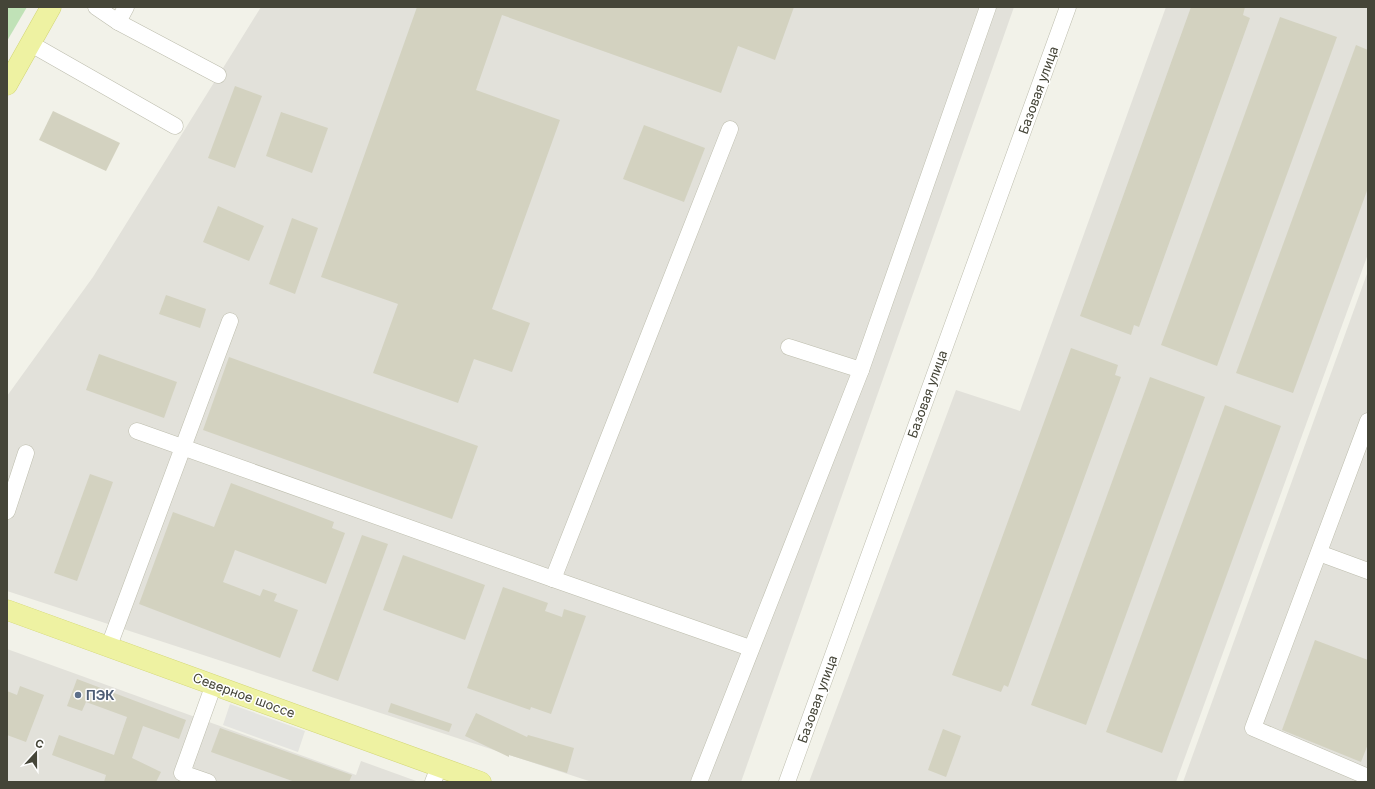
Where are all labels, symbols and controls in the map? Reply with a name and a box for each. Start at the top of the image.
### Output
street label: Базовая улица [1015,44,1061,136]
street label: Базовая улица [904,348,950,440]
street label: Базовая улица [794,653,840,745]
street label: Северное шоссе [191,669,297,721]
place label: ПЭК [86,687,115,703]
marker: ПЭК [73,690,83,700]
north arrow [16,733,56,773]
text: С [33,736,46,752]

